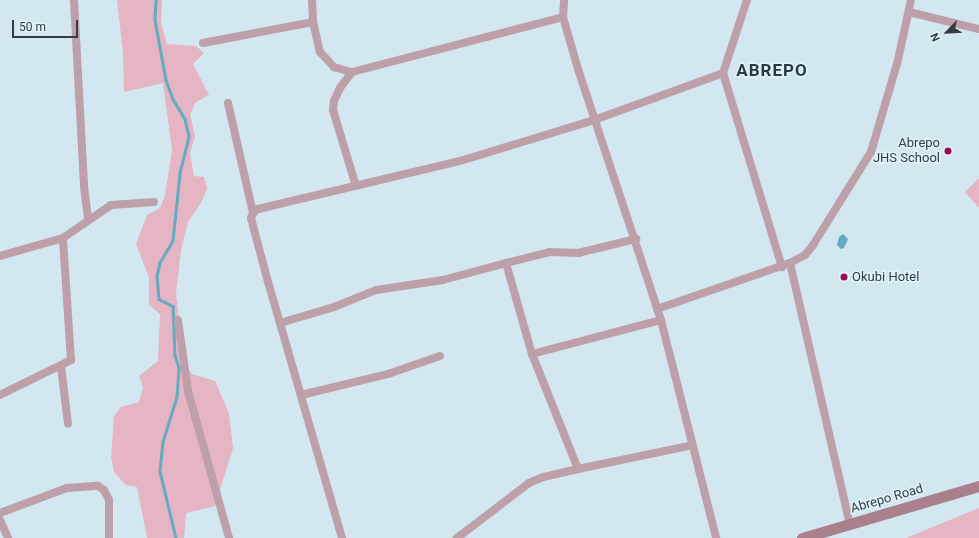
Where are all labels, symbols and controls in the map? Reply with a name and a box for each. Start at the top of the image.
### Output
scale bar [14,12,80,38]
north arrow [927,12,967,52]
text: 50 m [19,20,46,34]
text: N [928,31,943,43]
district label: ABREPO [736,61,808,81]
place label: Abrepo JHS School [873,136,940,167]
marker: Abrepo JHS School [943,146,953,156]
place label: Okubi Hotel [852,269,919,285]
marker: Okubi Hotel [839,272,849,282]
street label: Abrepo Road [849,481,925,517]

